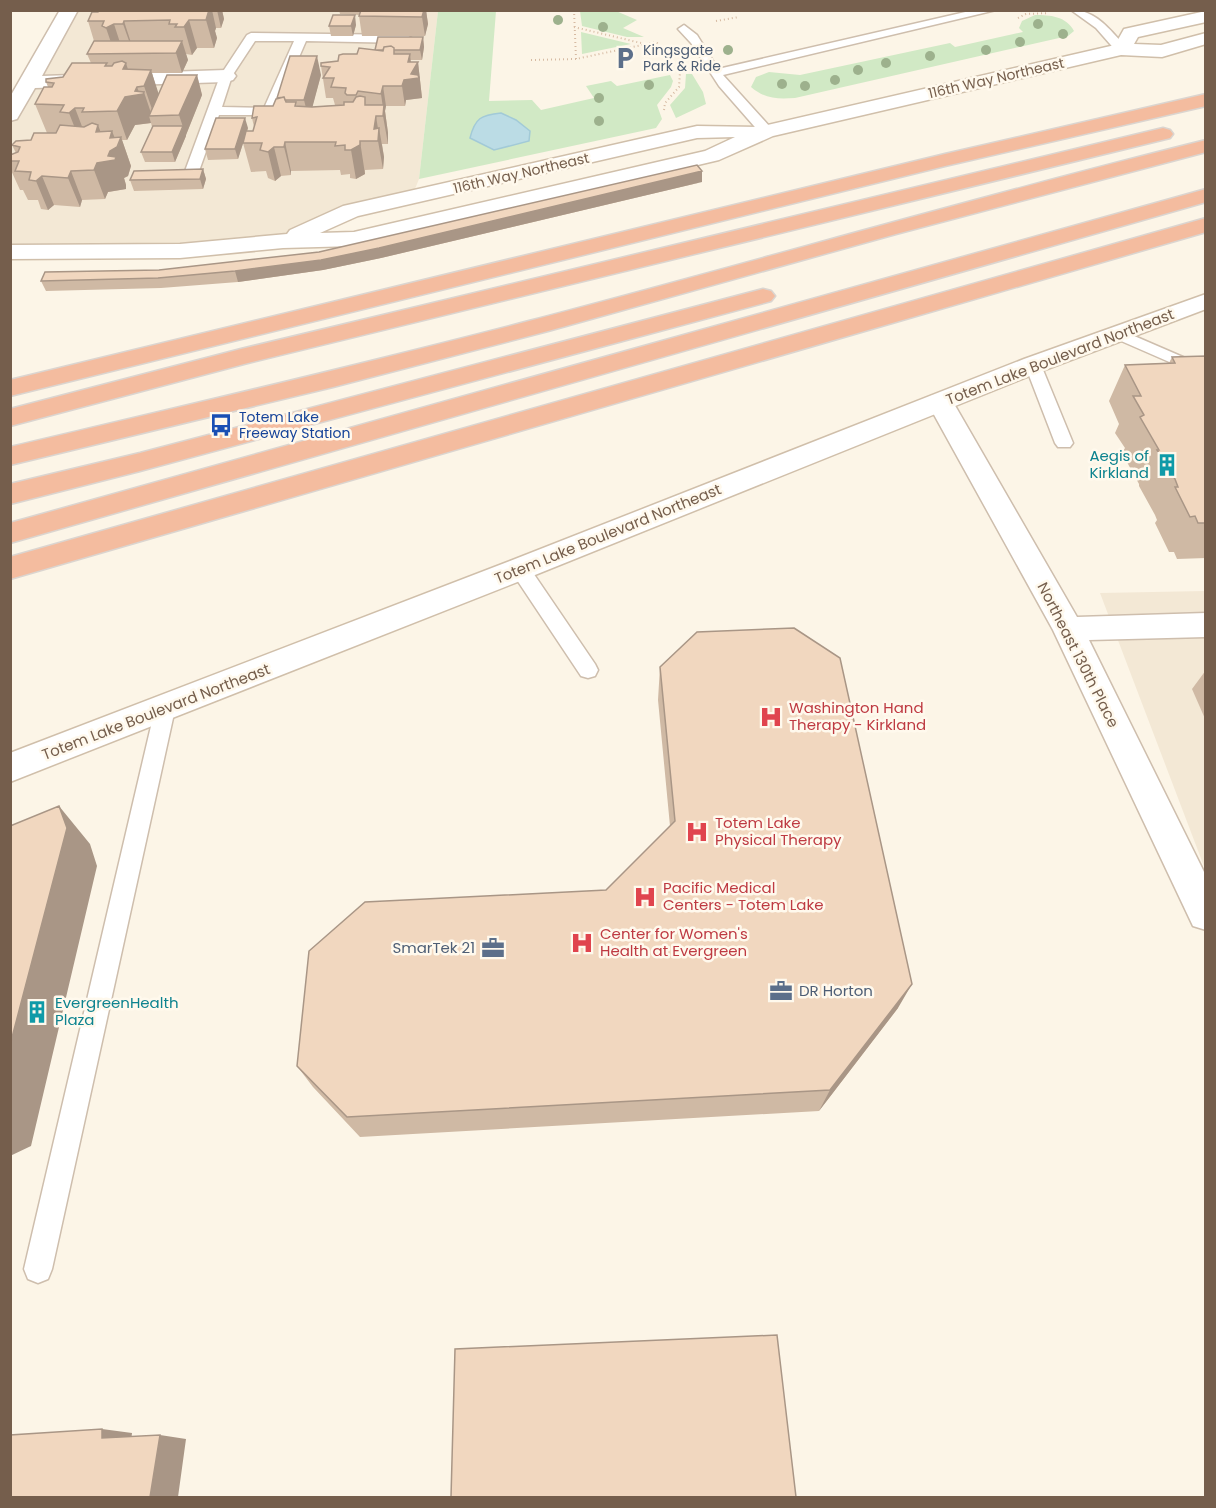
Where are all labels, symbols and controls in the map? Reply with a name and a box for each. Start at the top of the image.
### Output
place label: Kingsgate Park & Ride [643,40,721,76]
parking icon: Kingsgate Park & Ride [612,45,638,71]
street label: 116th Way Northeast [926,53,1066,103]
street label: 116th Way Northeast [451,148,591,198]
street label: Totem Lake Boulevard Northeast [943,303,1177,410]
place label: Totem Lake Freeway Station [239,407,350,443]
bus stop icon: Totem Lake Freeway Station [208,412,234,438]
place label: Aegis of Kirkland [1089,445,1149,483]
building icon: Aegis of Kirkland [1154,452,1180,478]
street label: Totem Lake Boulevard Northeast [491,478,724,589]
street label: Northeast 130th Place [1033,578,1124,731]
street label: Totem Lake Boulevard Northeast [39,658,273,765]
place label: Washington Hand Therapy - Kirkland [789,697,926,735]
hospital icon: Washington Hand Therapy - Kirkland [758,704,784,730]
place label: Totem Lake Physical Therapy [715,812,842,850]
hospital icon: Totem Lake Physical Therapy [684,819,710,845]
place label: Pacific Medical Centers - Totem Lake [663,877,824,915]
hospital icon: Pacific Medical Centers - Totem Lake [632,884,658,910]
place label: Center for Women's Health at Evergreen [600,923,748,961]
hospital icon: Center for Women's Health at Evergreen [569,930,595,956]
office icon: SmarTek 21 [480,935,506,961]
place label: SmarTek 21 [392,937,475,958]
office icon: DR Horton [768,978,794,1004]
place label: DR Horton [799,980,873,1001]
place label: EvergreenHealth Plaza [55,992,179,1030]
building icon: EvergreenHealth Plaza [24,999,50,1025]

